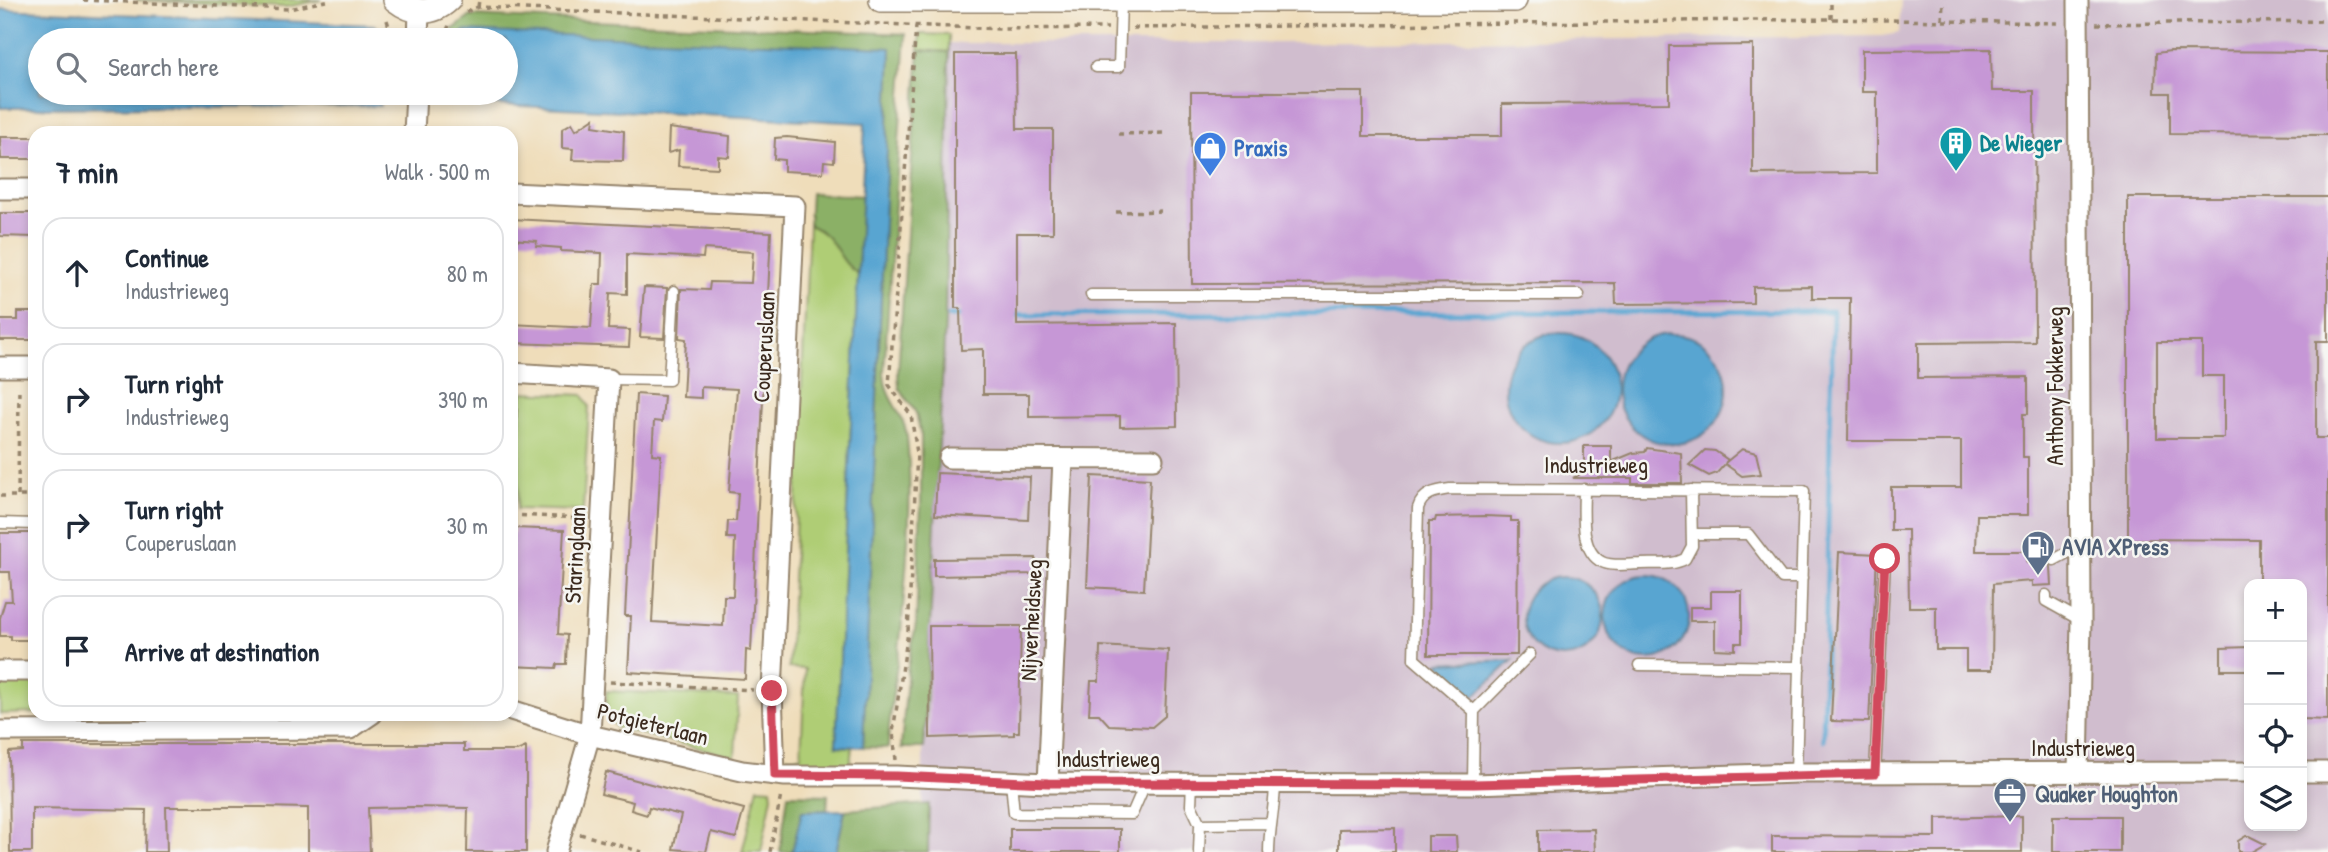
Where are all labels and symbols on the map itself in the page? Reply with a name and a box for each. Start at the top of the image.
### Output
building icon: De Wieger [1937,124,1975,173]
place label: De Wieger [1980,127,2062,159]
shop icon: Praxis [1191,129,1229,178]
place label: Praxis [1234,132,1287,163]
street label: Couperuslaan [745,290,782,403]
street label: Anthony Fokkerweg [2039,307,2070,465]
street label: Industrieweg [1544,449,1648,480]
street label: Staringlaan [556,506,593,604]
fuel station icon: AVIA XPress [2019,528,2057,577]
place label: AVIA XPress [2062,531,2169,562]
route start [1869,543,1900,574]
street label: Nijverheidsweg [1012,558,1049,682]
route end [756,675,787,706]
street label: Potgieterlaan [594,695,712,752]
street label: Industrieweg [2031,732,2135,763]
street label: Industrieweg [1056,743,1160,774]
office icon: Quaker Houghton [1991,775,2029,824]
place label: Quaker Houghton [2035,778,2178,810]

